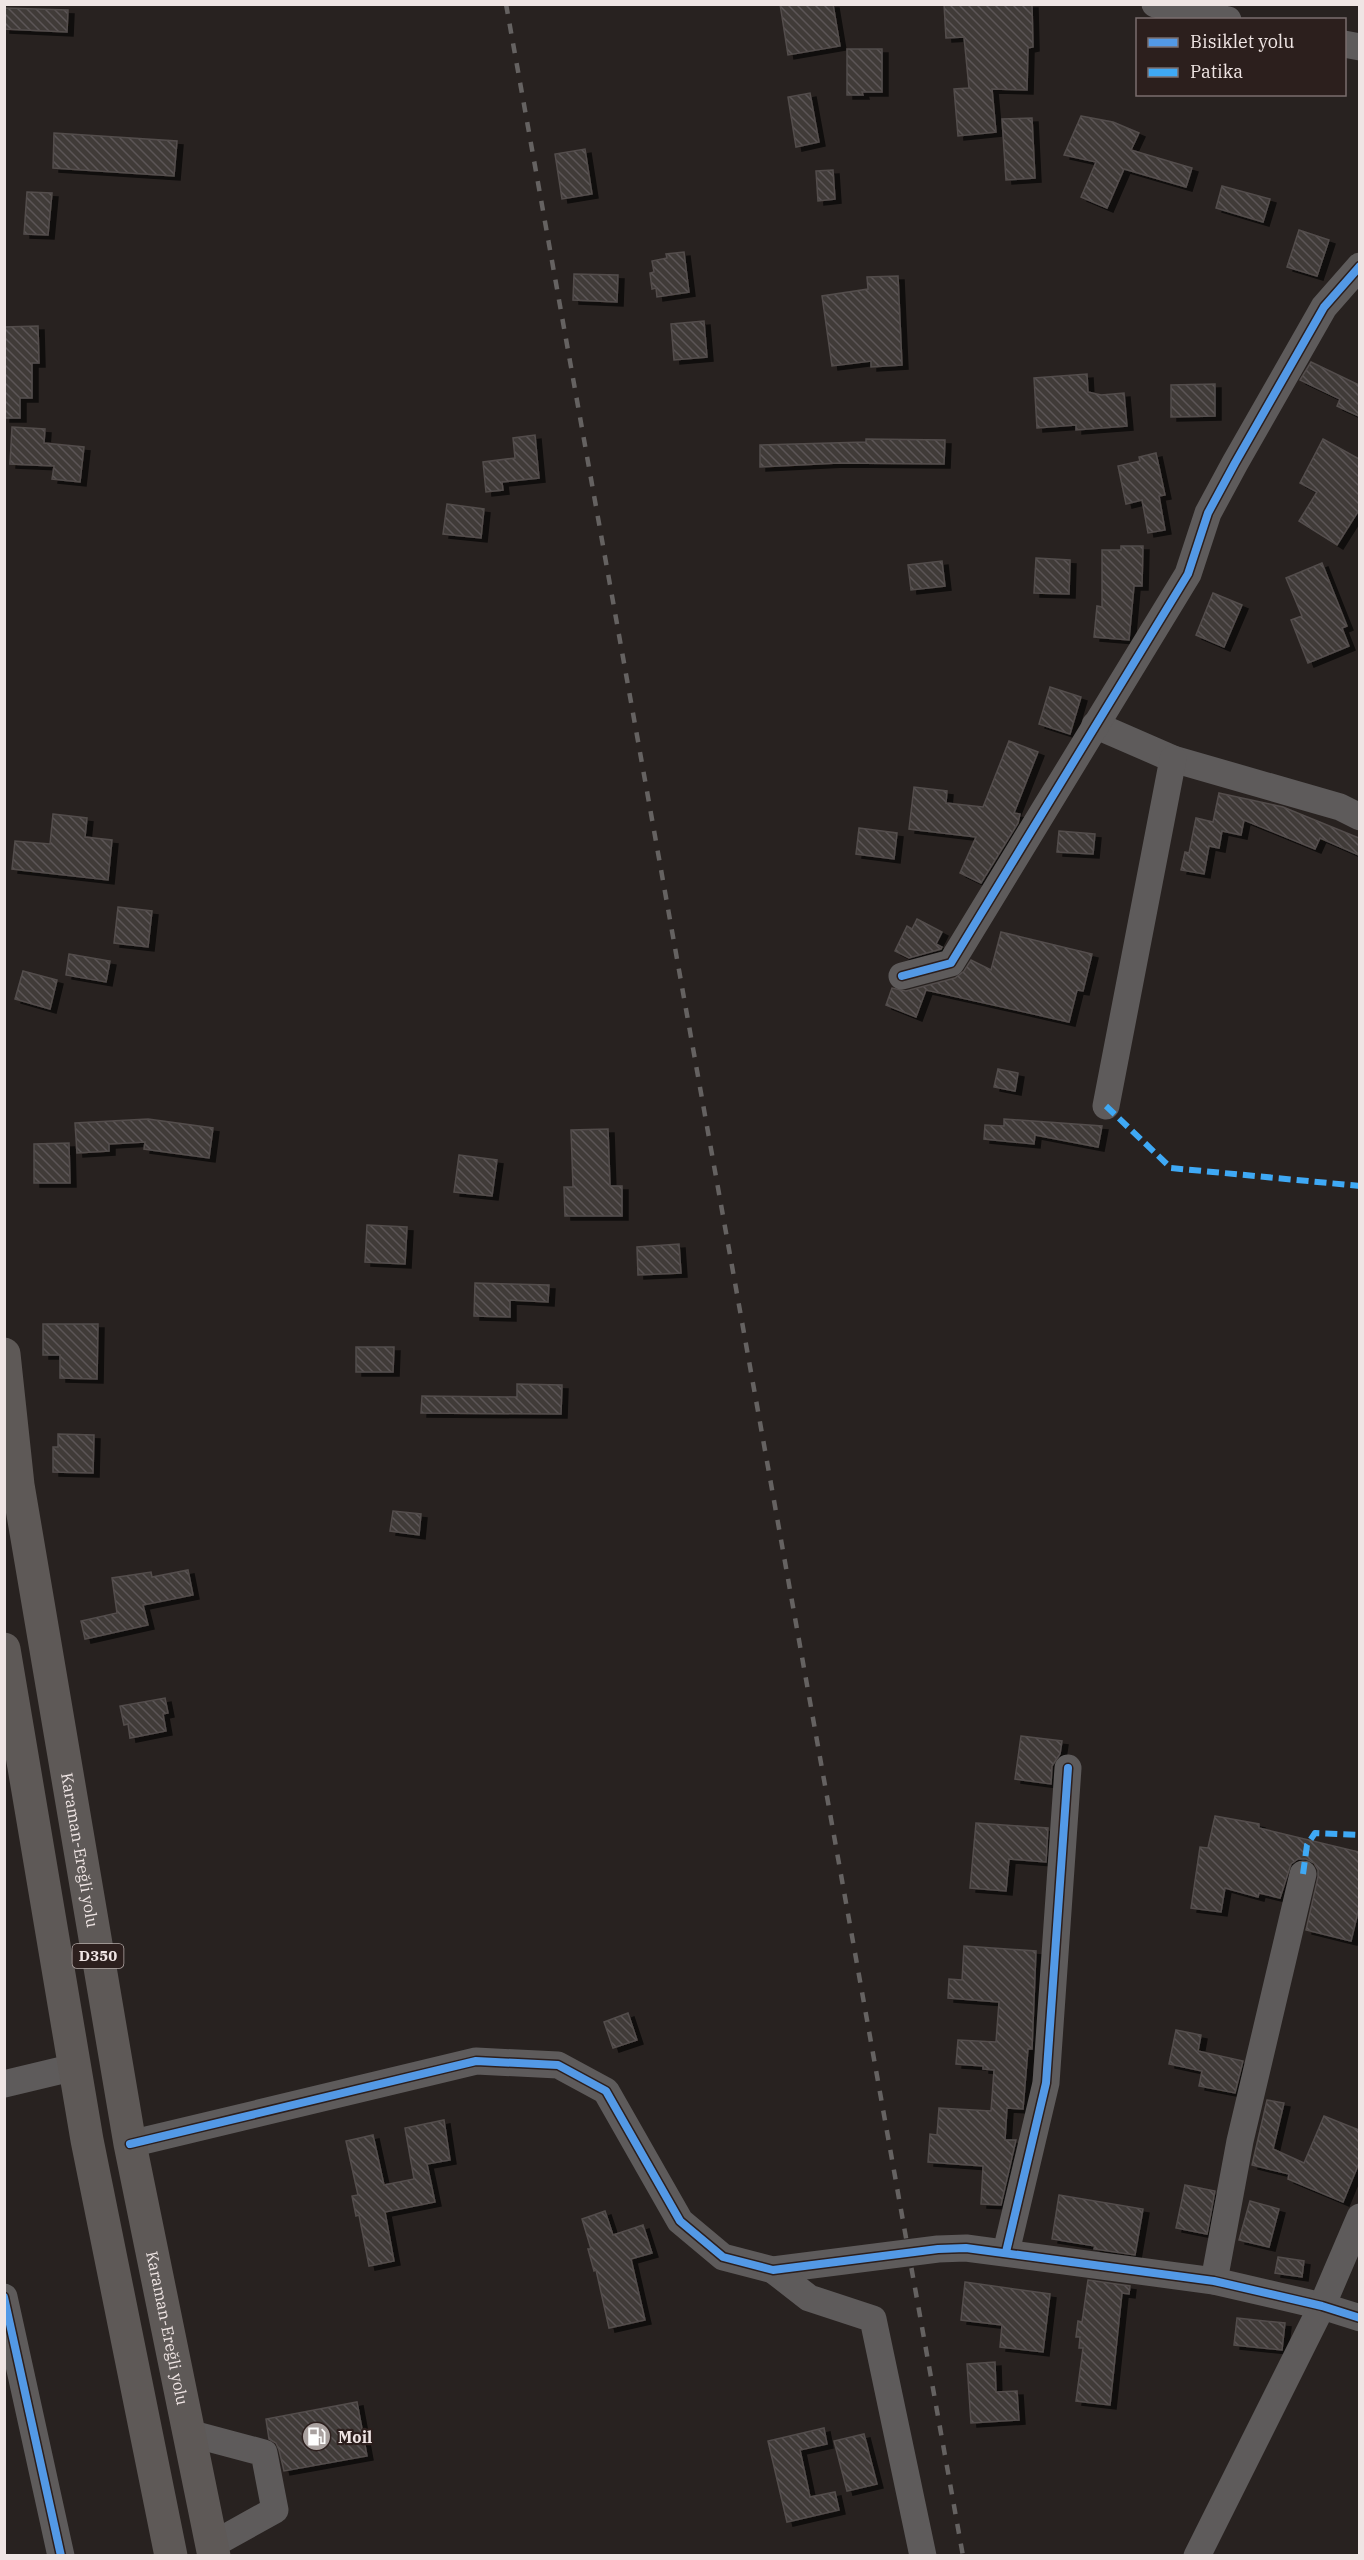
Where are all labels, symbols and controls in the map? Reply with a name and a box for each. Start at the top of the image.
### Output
legend [1136,18,1346,96]
text: Bisiklet yolu [1190,30,1294,53]
text: Patika [1190,60,1243,83]
street label: Karaman-Ereğli yolu [57,1771,103,1929]
road number: D350 [72,1944,124,1968]
street label: Karaman-Ereğli yolu [142,2249,193,2407]
fuel station icon: Moil [301,2421,333,2453]
place label: Moil [338,2427,372,2447]

